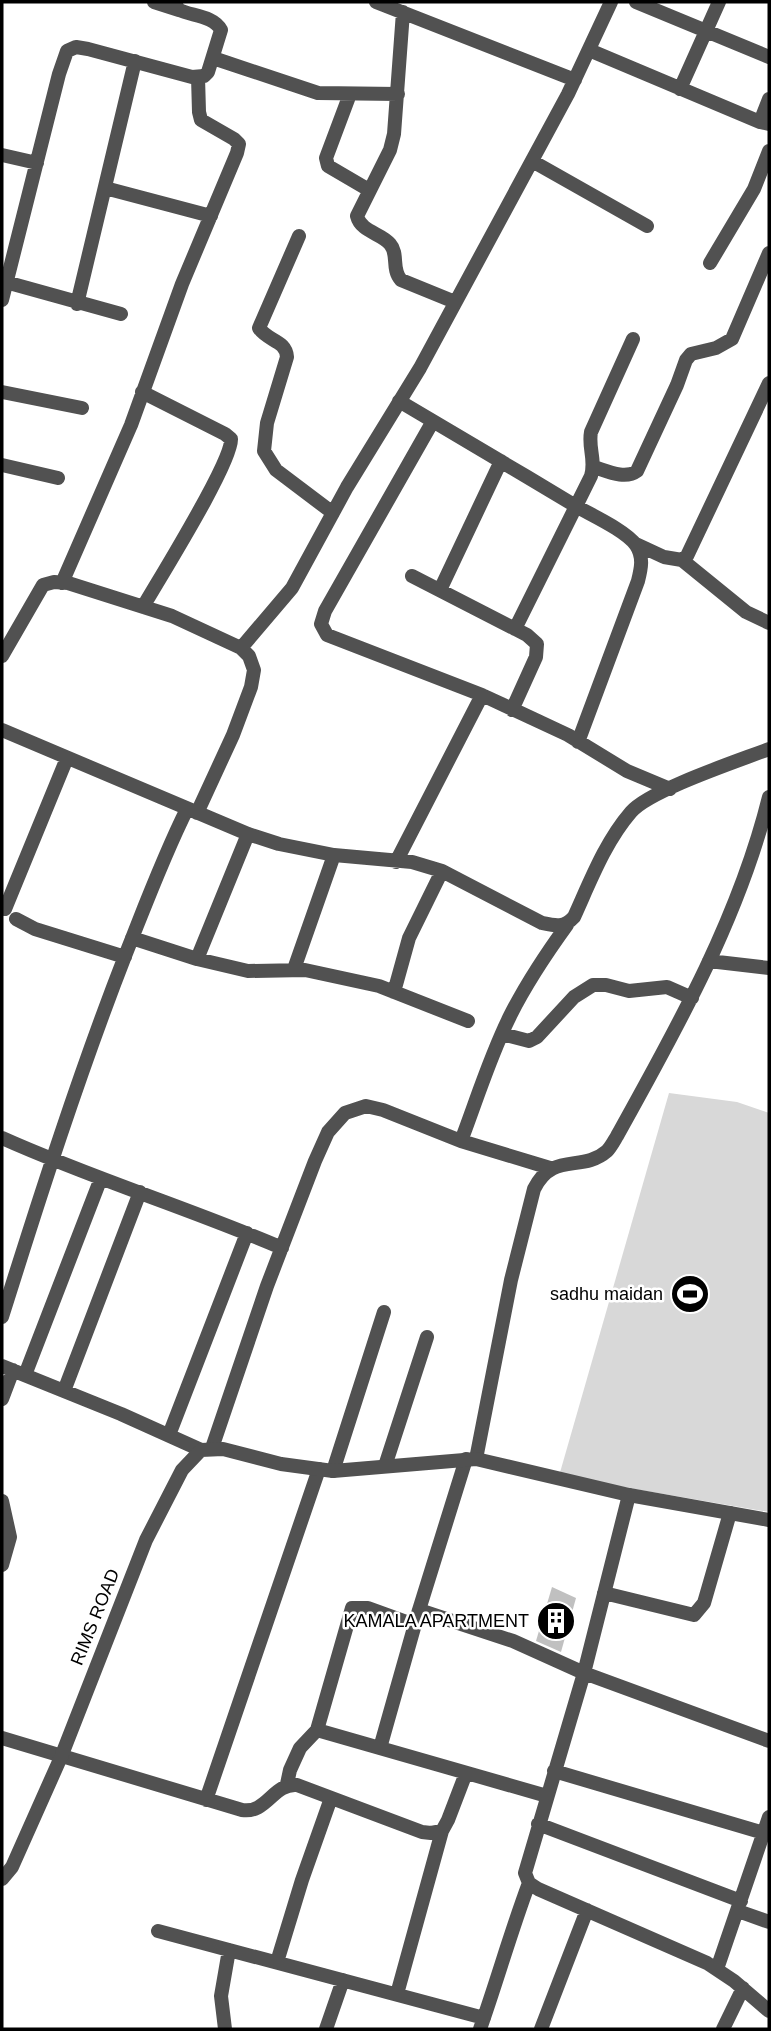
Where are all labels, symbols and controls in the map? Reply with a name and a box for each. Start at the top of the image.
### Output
sports icon: sadhu maidan [669,1273,711,1315]
place label: sadhu maidan [550,1284,663,1304]
street label: RIMS ROAD [67,1566,123,1668]
building icon: KAMALA APARTMENT [535,1600,577,1642]
place label: KAMALA APARTMENT [344,1611,529,1631]

